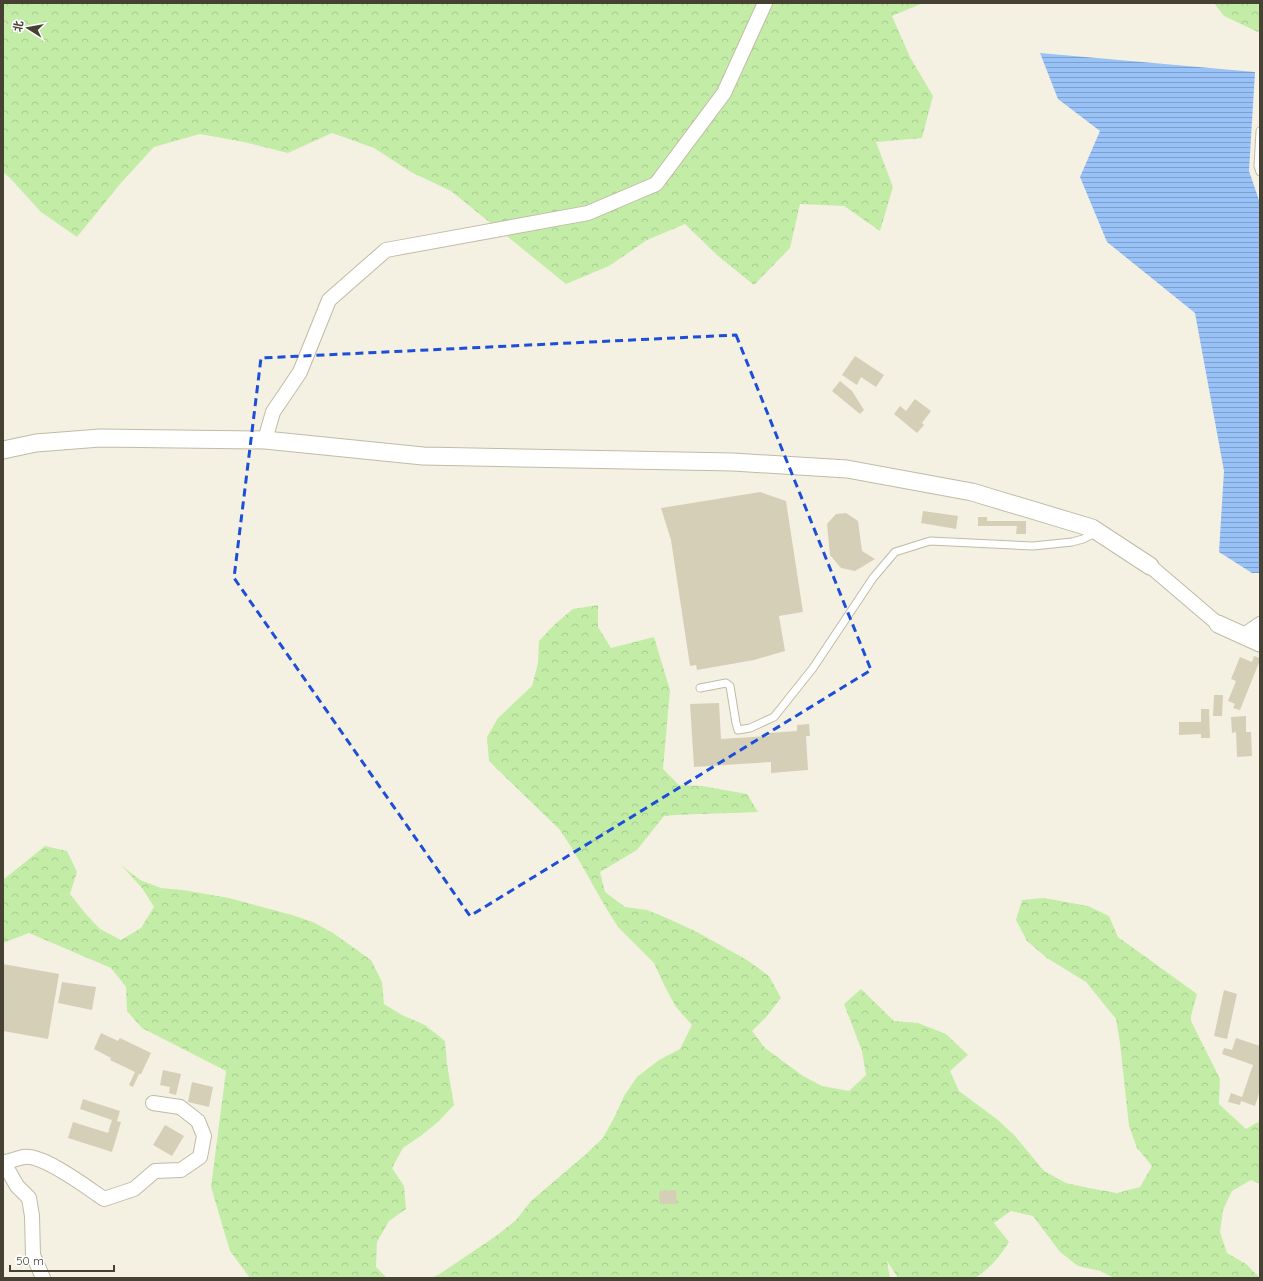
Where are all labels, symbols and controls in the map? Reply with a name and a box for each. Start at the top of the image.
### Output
north arrow [8,8,48,48]
text: 北 [10,19,26,33]
scale bar [10,1247,114,1273]
text: 50 m [16,1253,44,1268]

